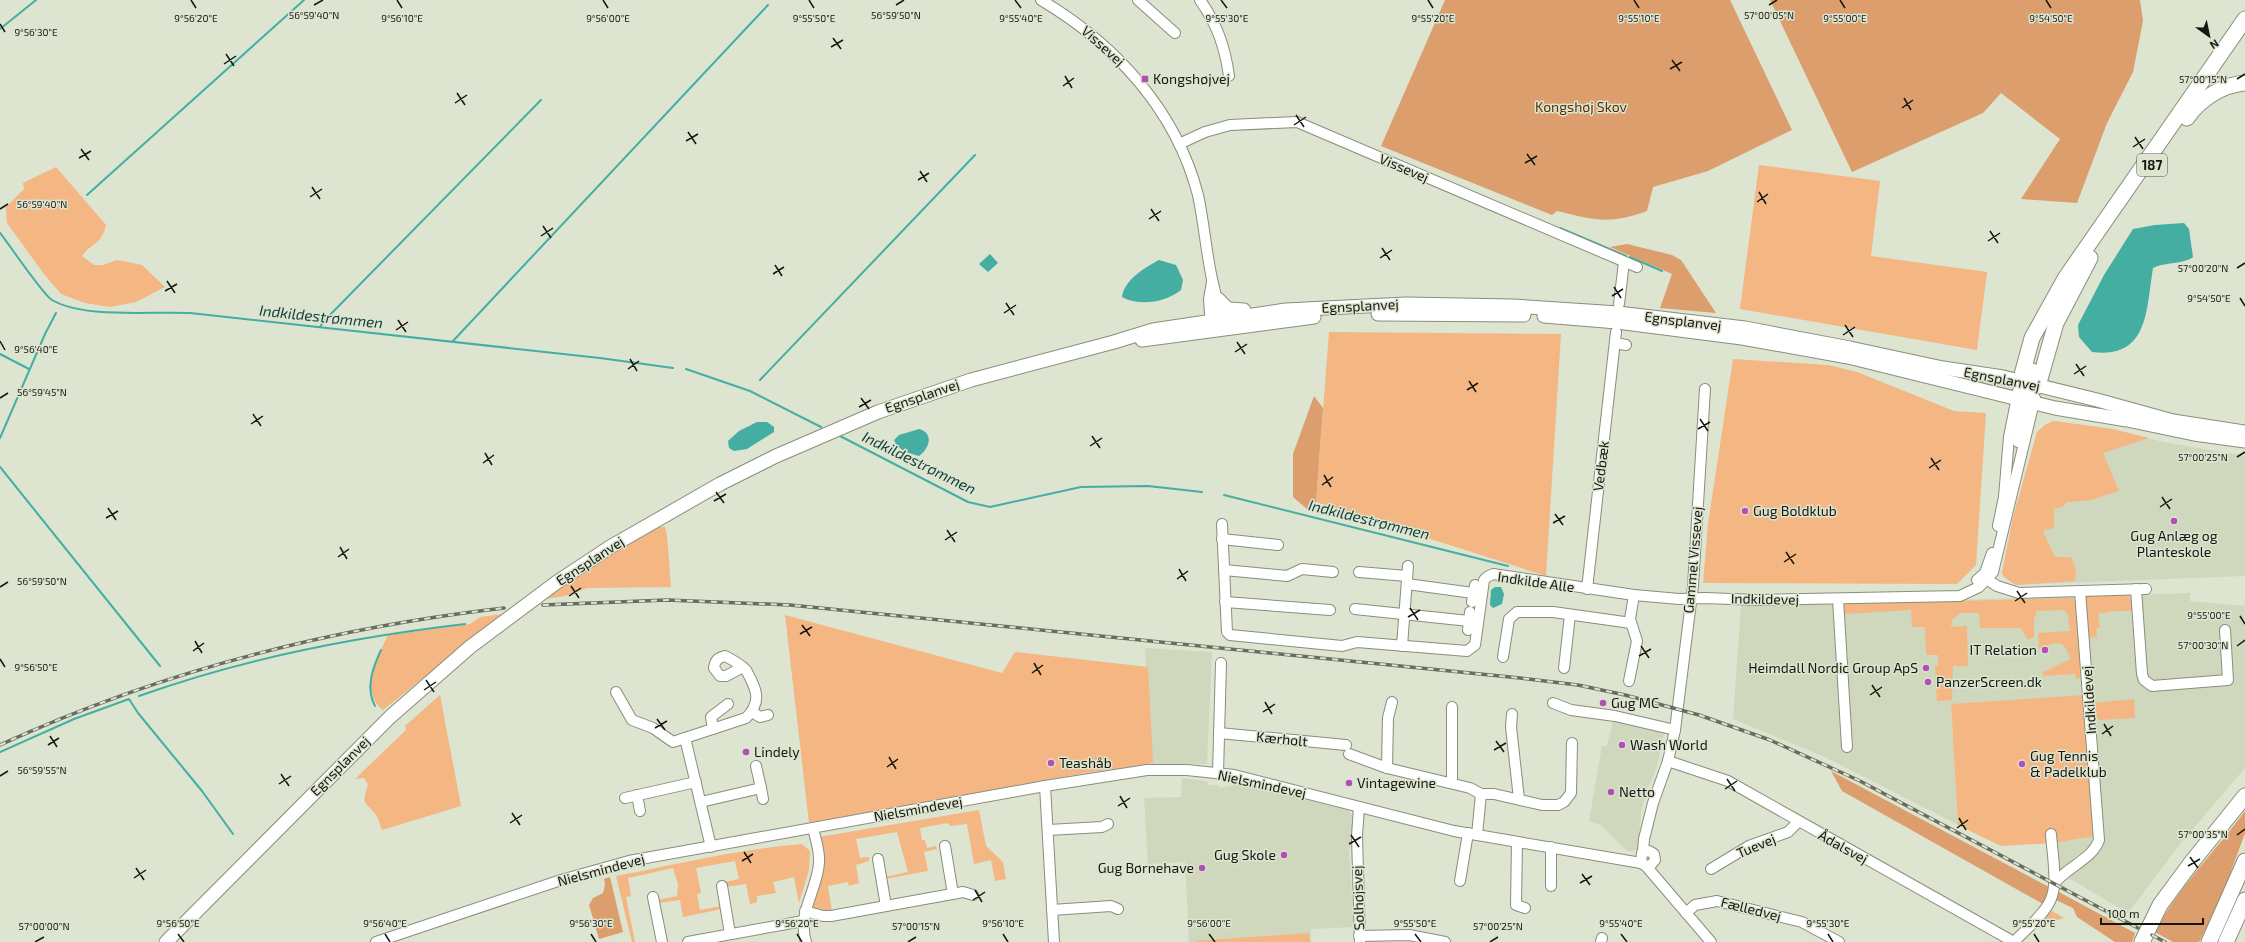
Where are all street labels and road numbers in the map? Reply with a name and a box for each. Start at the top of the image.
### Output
street label: Vissevej [1078,22,1128,69]
street label: Vissevej [1377,150,1431,186]
road number: 187 [2137,154,2167,176]
street label: Egnsplanvej [1321,295,1399,316]
street label: Egnsplanvej [1644,307,1722,334]
street label: Egnsplanvej [1963,363,2042,394]
street label: Egnsplanvej [882,375,961,416]
street label: Vedbæk [1589,440,1612,492]
street label: Gammel Vissevej [1679,506,1706,614]
street label: Egnsplanvej [553,532,627,589]
street label: Indkilde Alle [1497,568,1576,595]
street label: Indkildevej [1731,589,1799,608]
street label: Indkildevej [2078,665,2099,735]
street label: Kærholt [1256,727,1309,750]
street label: Egnsplanvej [306,732,373,799]
street label: Nielsmindevej [1216,766,1308,801]
street label: Nielsmindevej [872,792,964,825]
street label: Ådalsvej [1816,826,1871,867]
street label: Tuevej [1734,830,1778,861]
street label: Nielsmindevej [555,850,646,889]
street label: Solhøjsvej [1348,865,1367,931]
street label: Fælledvej [1719,893,1783,924]

